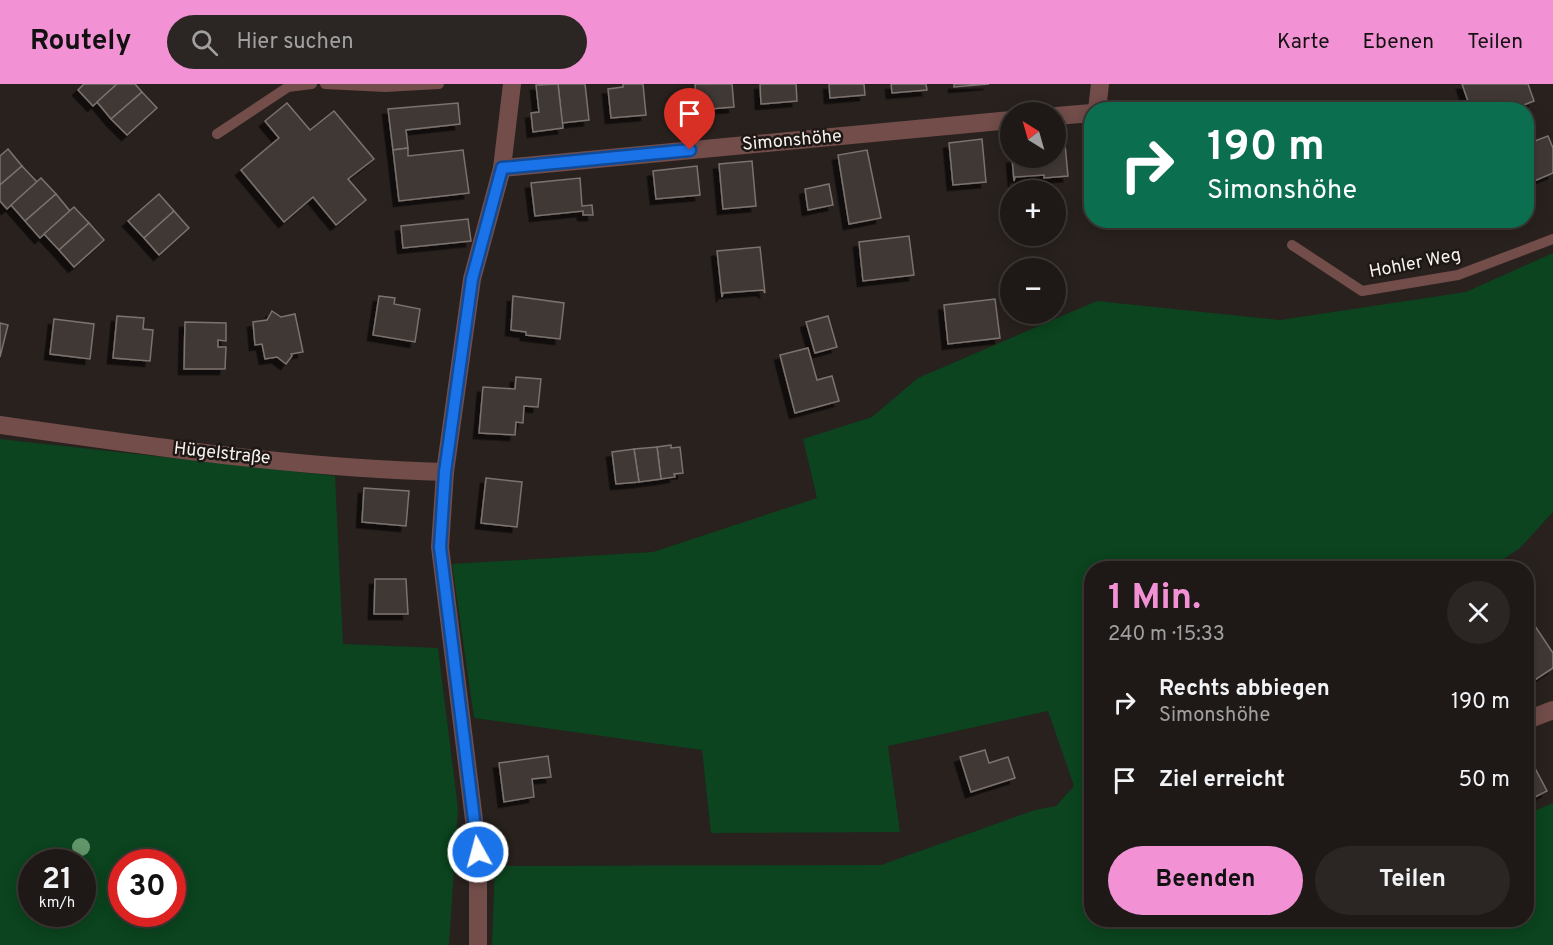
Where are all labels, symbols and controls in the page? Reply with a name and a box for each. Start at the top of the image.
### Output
search box [167,15,587,69]
text: Routely [30,24,131,60]
icon: search [188,26,221,59]
text: Hier suchen [236,29,354,56]
text: Karte [1277,29,1329,56]
text: Ebenen [1362,29,1434,56]
text: Teilen [1467,29,1523,56]
pin [664,88,715,150]
icon: arrive [673,97,706,130]
north arrow [1000,102,1066,168]
map controls [1000,102,1066,324]
text: 190 m [1207,122,1325,175]
street label: Simonshöhe [741,125,843,157]
icon: right [1108,126,1186,204]
text: Simonshöhe [1207,174,1357,208]
button: + [1000,180,1066,246]
street label: Hohler Weg [1367,244,1463,284]
button: − [1000,258,1066,324]
street label: Hügelstraße [172,437,272,471]
text: 1 Min. [1108,576,1201,622]
button: close [1447,581,1510,644]
text: 240 m · 15:33 [1108,622,1225,648]
text: Rechts abbiegen [1159,676,1330,703]
icon: right [1108,686,1141,719]
text: 190 m [1451,689,1510,716]
text: Simonshöhe [1159,703,1270,729]
icon: arrive [1108,764,1141,797]
text: Ziel erreicht [1159,767,1285,794]
text: 50 m [1458,767,1510,794]
position arrow [446,820,510,884]
button: Beenden [1108,846,1303,915]
button: Teilen [1315,846,1510,915]
speed limit sign: 30 [108,849,186,927]
text: 21 [42,862,72,899]
text: km/h [39,894,75,913]

